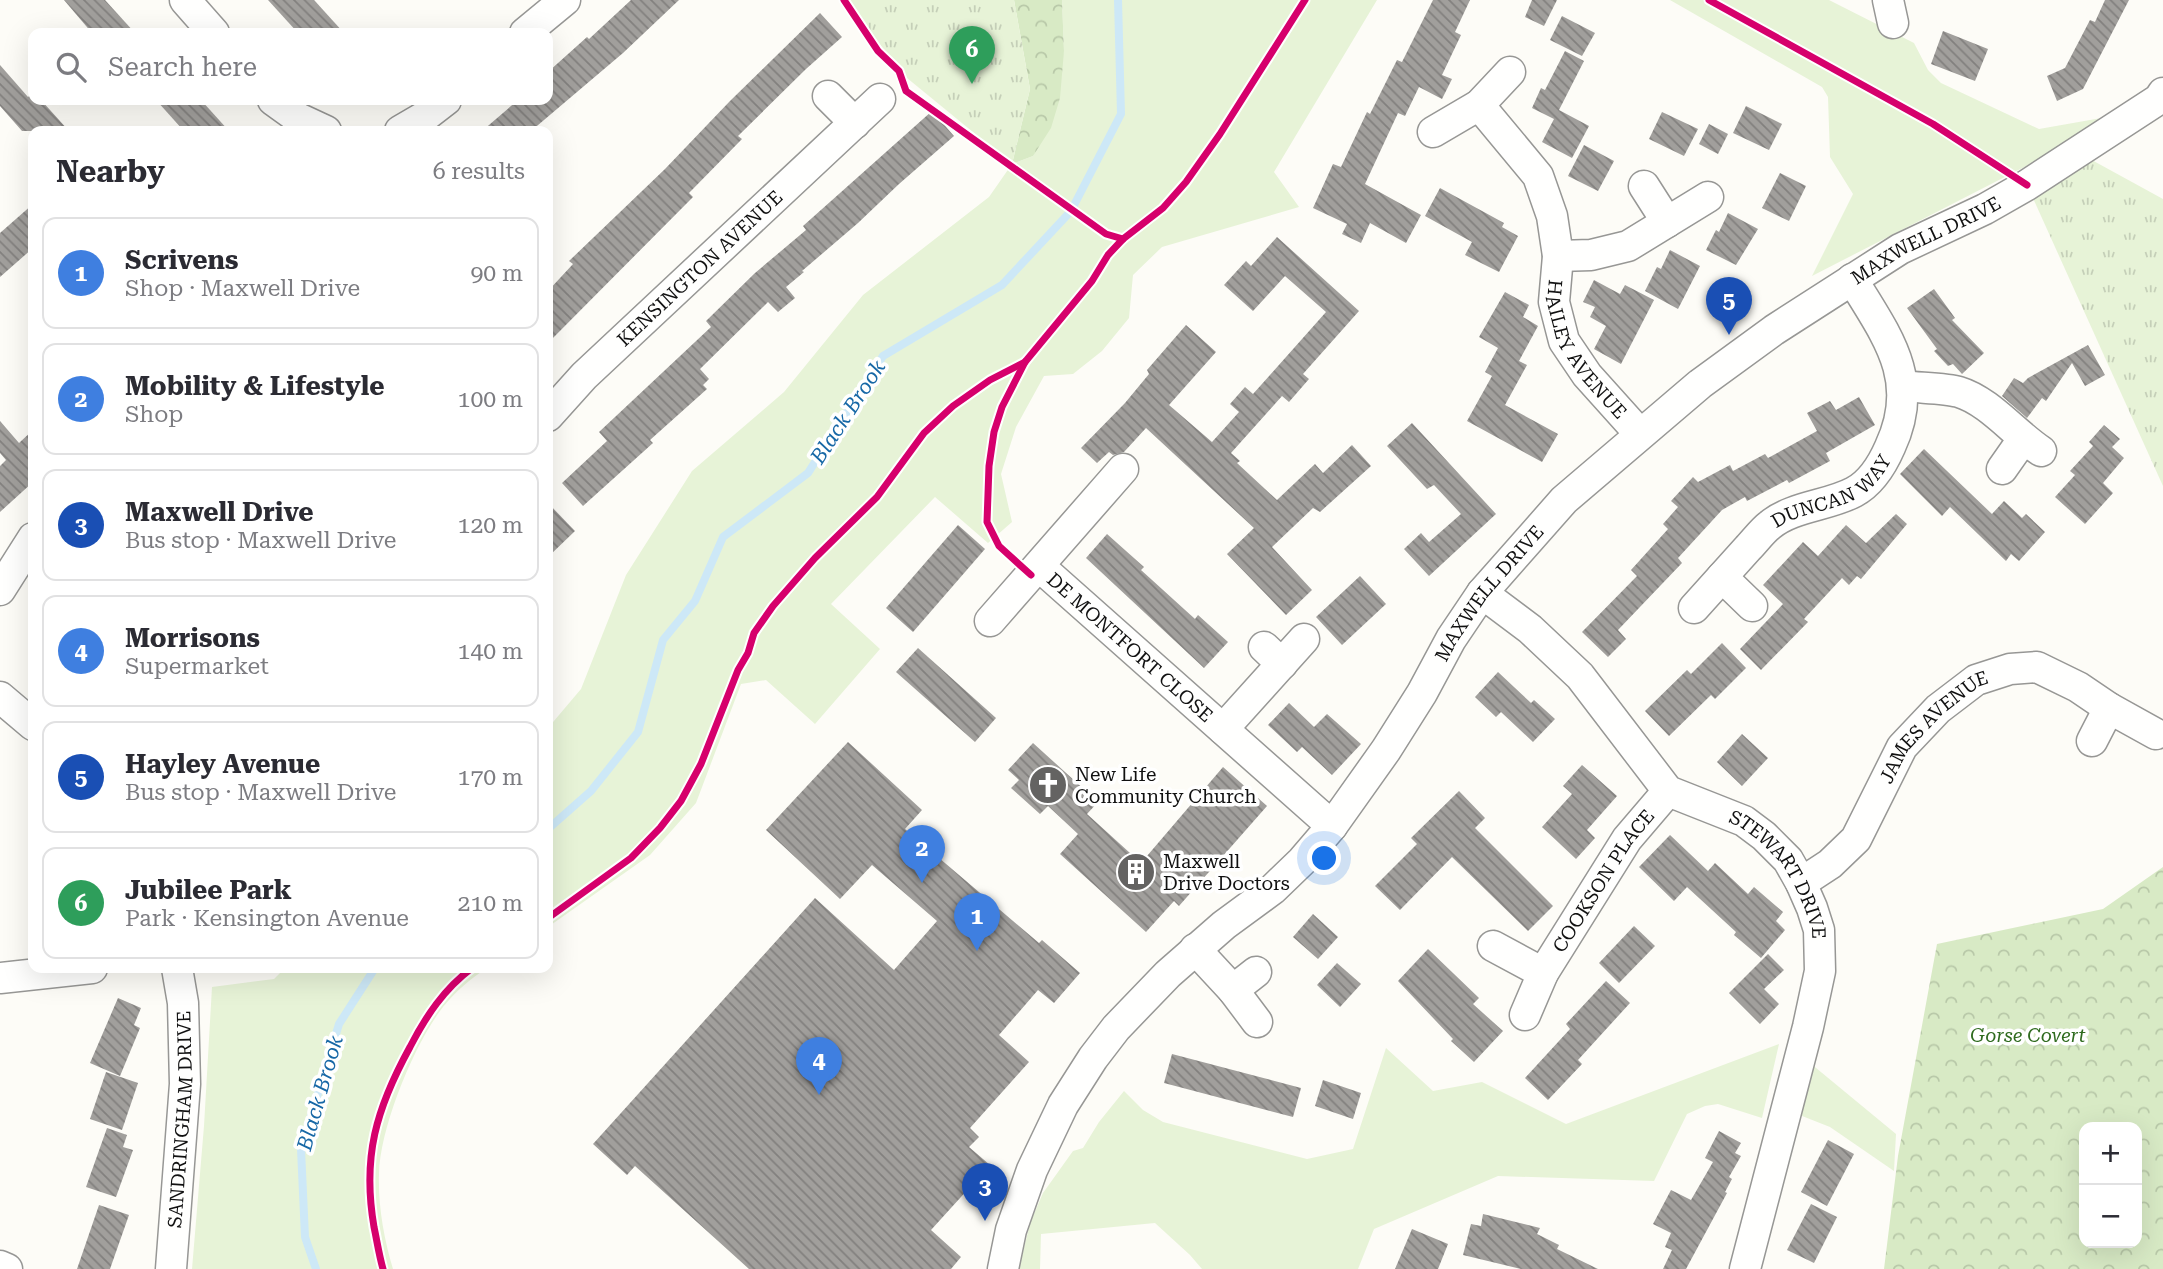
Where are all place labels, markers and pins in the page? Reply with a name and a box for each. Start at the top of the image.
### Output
pin: 6 [949,26,995,84]
pin: 5 [1706,277,1752,335]
place label: New Life Community Church [1075,763,1256,808]
church icon: New Life Community Church [1027,764,1069,806]
pin: 2 [899,825,945,883]
place label: Maxwell Drive Doctors [1163,850,1290,895]
building icon: Maxwell Drive Doctors [1115,851,1157,893]
pin: 1 [954,893,1000,951]
pin: 4 [796,1037,842,1095]
pin: 3 [962,1163,1008,1221]

